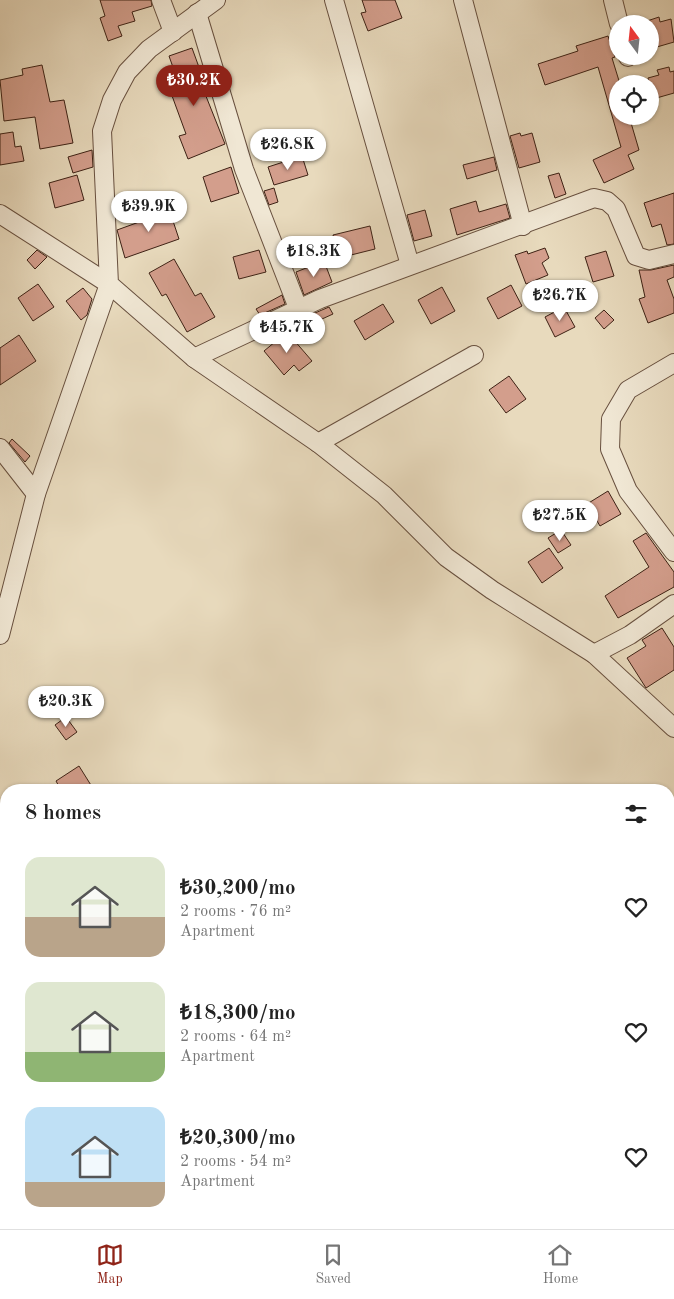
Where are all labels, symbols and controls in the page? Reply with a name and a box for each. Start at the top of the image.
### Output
north arrow [609,15,659,65]
map controls [609,15,659,125]
pin: ₺30.2K [153,64,235,107]
text: ₺30.2K [167,73,221,89]
button: locate [609,75,659,125]
pin: ₺26.8K [247,128,329,171]
text: ₺26.8K [261,137,315,153]
pin: ₺39.9K [108,190,190,233]
text: ₺39.9K [122,199,176,215]
pin: ₺18.3K [273,236,355,278]
text: ₺18.3K [287,244,341,260]
pin: ₺26.7K [519,280,601,322]
text: ₺26.7K [533,288,587,304]
pin: ₺45.7K [246,312,328,354]
text: ₺45.7K [260,320,314,336]
pin: ₺27.5K [519,500,601,542]
text: ₺27.5K [533,508,587,524]
pin: ₺20.3K [25,686,107,728]
text: ₺20.3K [39,694,93,710]
icon: filters [622,800,650,828]
text: 8 homes [25,803,101,824]
icon: home [65,877,125,937]
text: ₺30,200/mo [180,878,296,899]
icon: heart [622,893,650,921]
text: 2 rooms · 76 m² [180,904,291,920]
text: Apartment [180,924,255,940]
icon: home [65,1002,125,1062]
text: ₺18,300/mo [180,1003,296,1024]
icon: heart [622,1018,650,1046]
text: 2 rooms · 64 m² [180,1029,291,1045]
text: Apartment [180,1049,255,1065]
icon: home [65,1127,125,1187]
text: ₺20,300/mo [180,1128,296,1149]
icon: heart [622,1143,650,1171]
text: 2 rooms · 54 m² [180,1154,291,1170]
text: Apartment [180,1174,255,1190]
tab: Map [96,1241,124,1288]
tab: Saved [315,1241,351,1288]
tab: Home [543,1241,578,1288]

